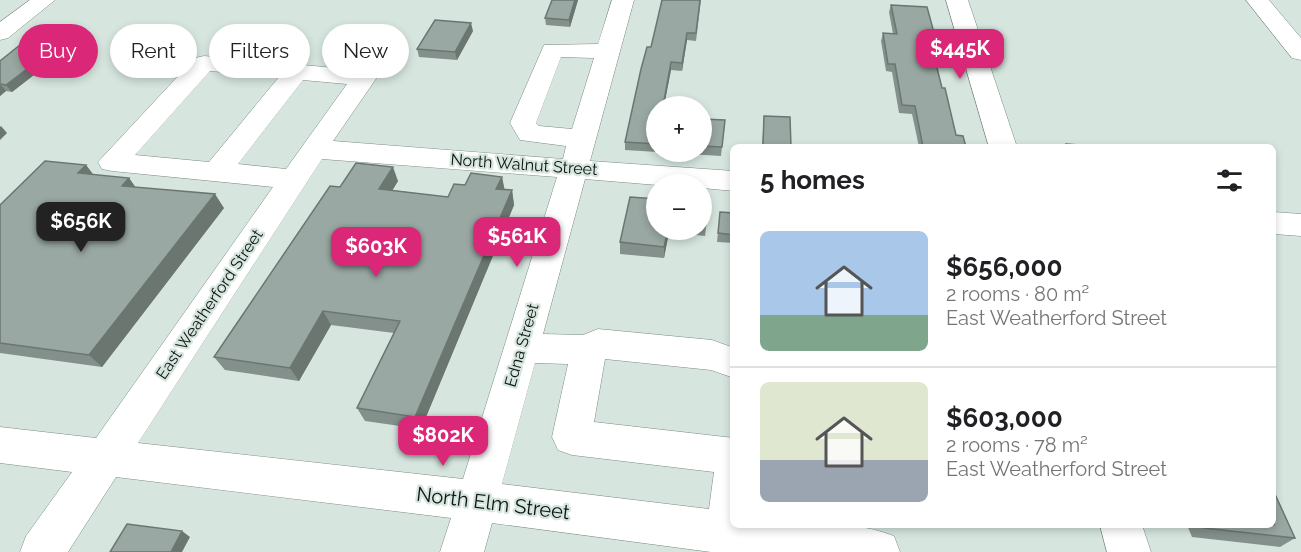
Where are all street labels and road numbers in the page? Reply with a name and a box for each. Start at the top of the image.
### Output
street label: North Walnut Street [450,150,599,179]
street label: East Weatherford Street [152,225,267,383]
street label: Edna Street [501,301,543,389]
street label: North Elm Street [415,482,571,524]

